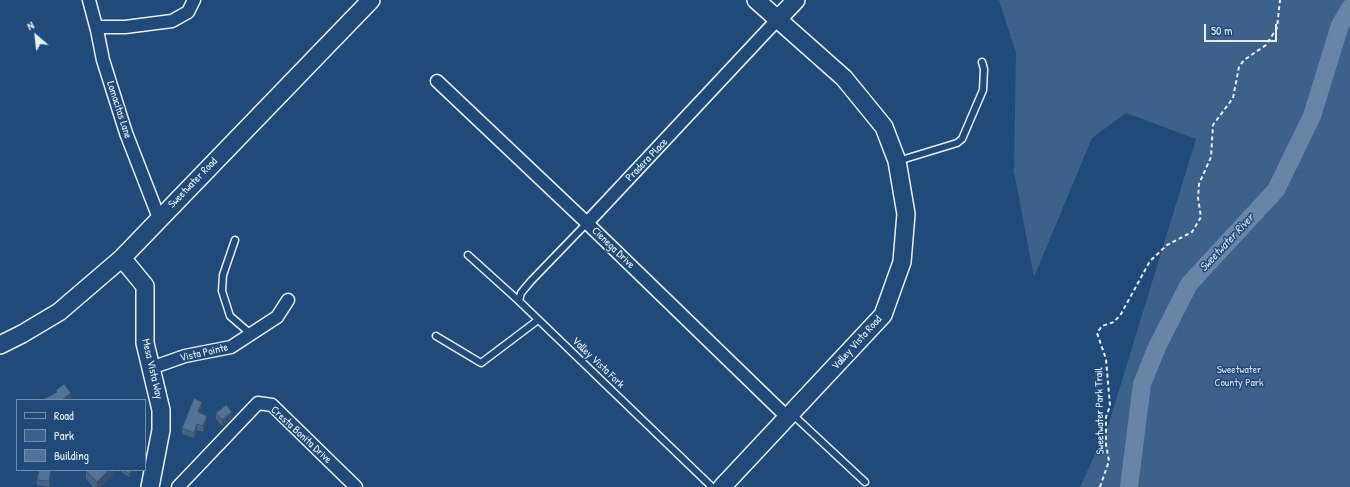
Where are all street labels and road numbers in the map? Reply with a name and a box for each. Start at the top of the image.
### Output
street label: Lomacitas Lane [104,80,134,140]
street label: Pradera Place [623,136,671,184]
street label: Sweetwater Road [166,155,220,211]
street label: Cienega Drive [589,224,637,272]
street label: Valley Vista Road [829,313,885,373]
street label: Valley Vista Fork [569,335,627,391]
street label: Mesa Vista Way [139,338,165,400]
street label: Vista Pointe [179,341,229,365]
street label: Sweetwater Park Trail [1093,367,1107,455]
street label: Cresta Bonita Drive [268,403,334,467]

